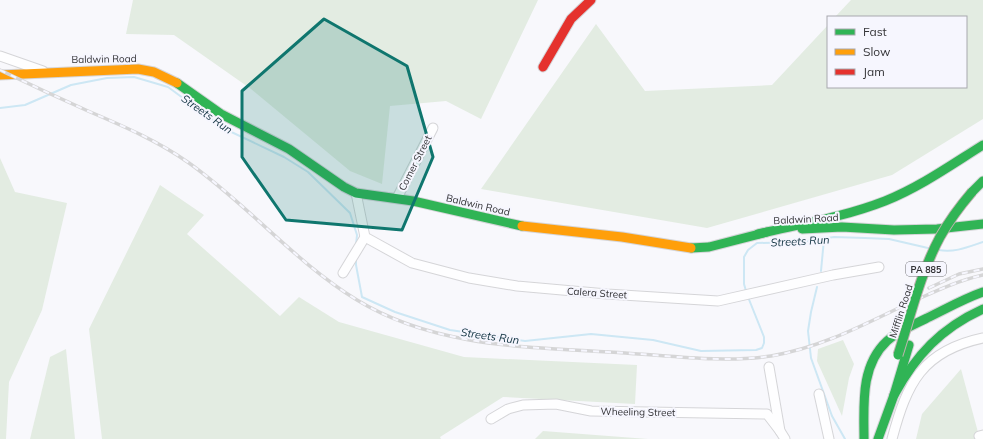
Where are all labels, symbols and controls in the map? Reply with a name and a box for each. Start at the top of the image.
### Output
legend [827,16,967,88]
text: Fast [863,24,887,39]
text: Slow [863,44,891,59]
street label: Baldwin Road [71,52,137,66]
text: Jam [863,64,885,79]
water label: Streets Run [179,91,235,137]
street label: Comer Street [396,133,435,193]
street label: Baldwin Road [445,191,511,219]
street label: Baldwin Road [773,211,839,227]
water label: Streets Run [770,232,830,250]
road number: PA 885 [906,262,946,276]
street label: Mifflin Road [886,283,916,339]
street label: Calera Street [566,284,628,302]
water label: Streets Run [460,325,520,347]
street label: Wheeling Street [601,405,676,419]

